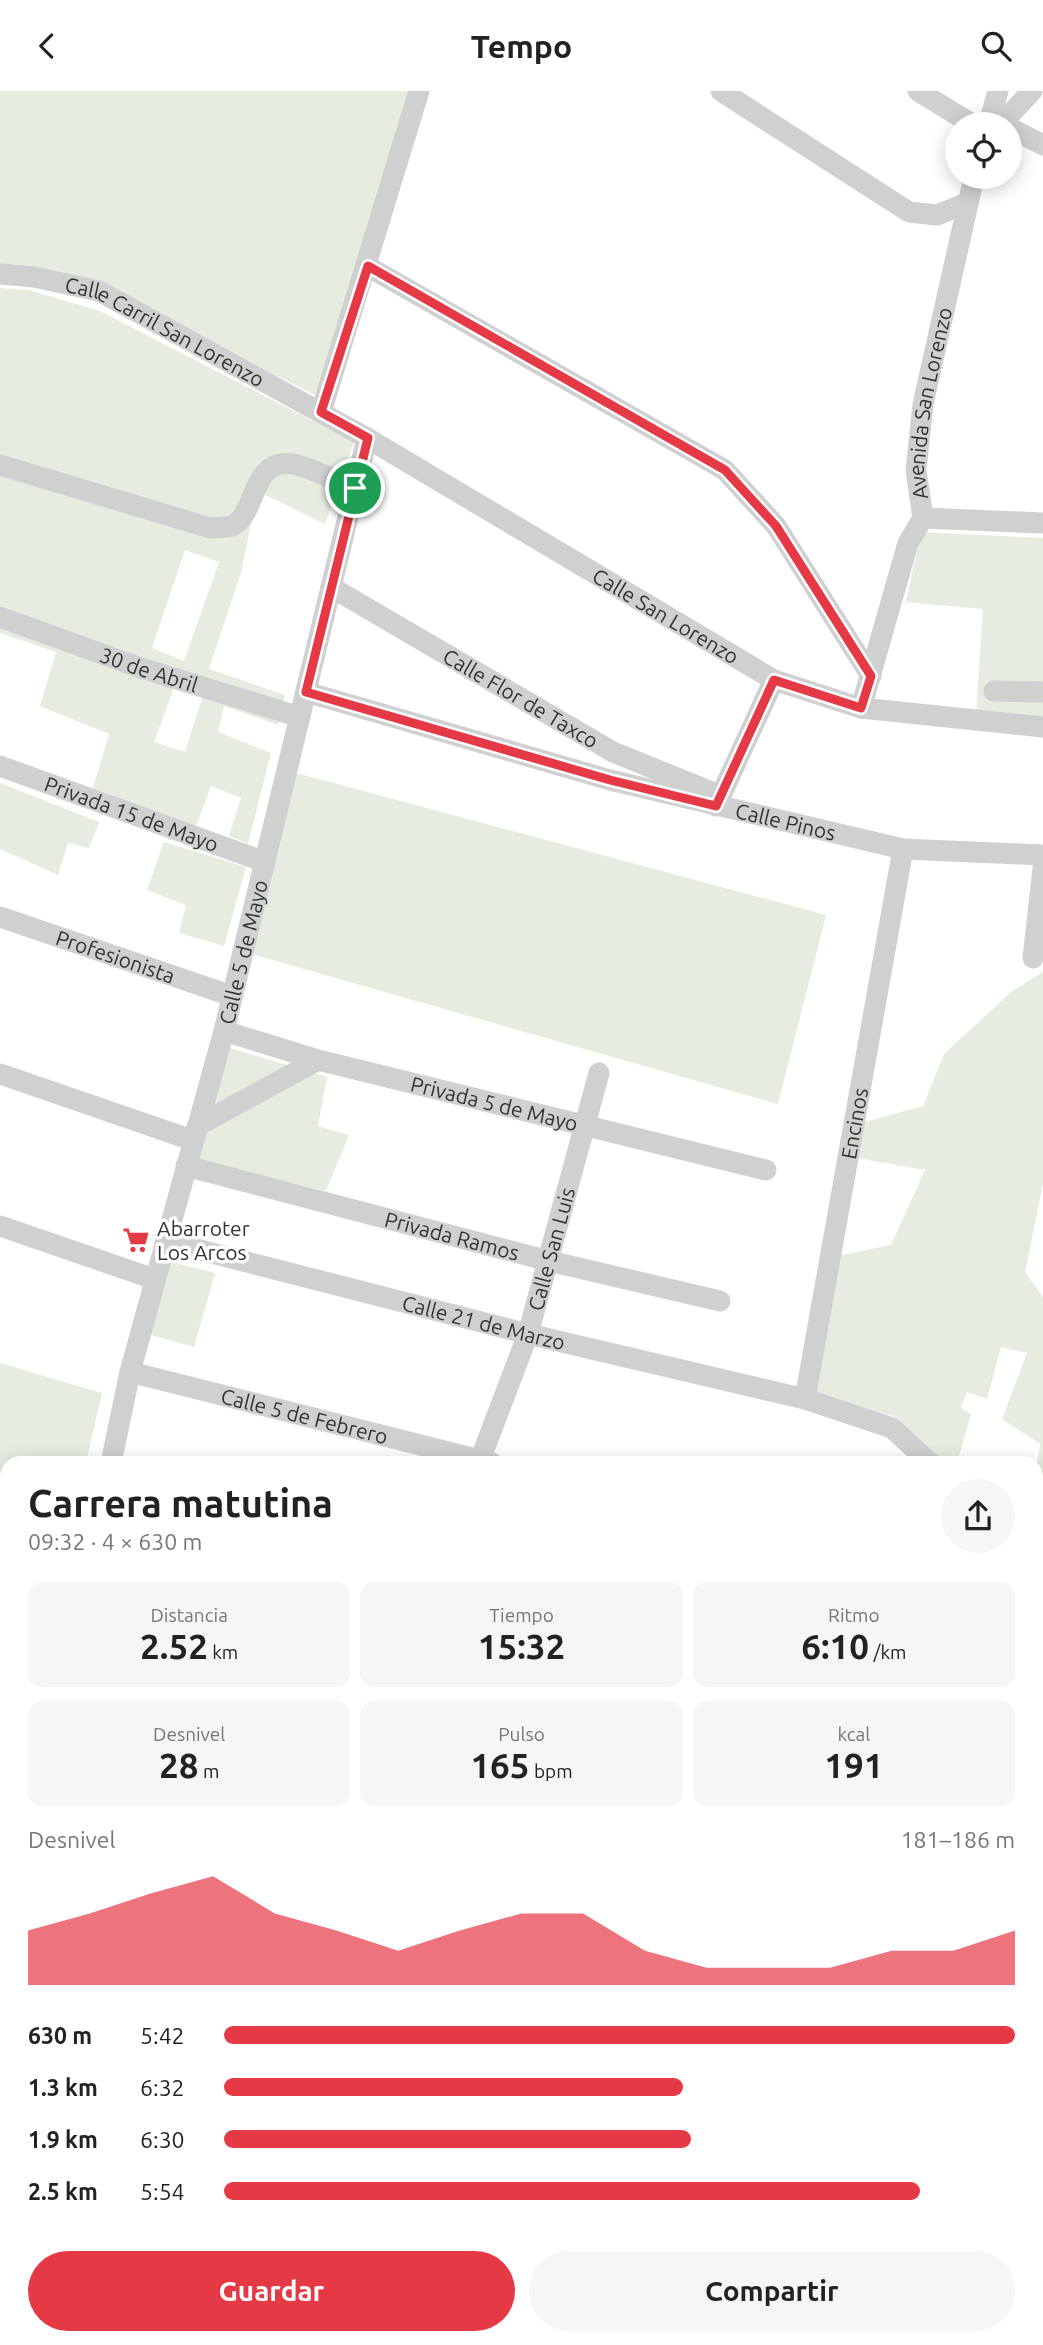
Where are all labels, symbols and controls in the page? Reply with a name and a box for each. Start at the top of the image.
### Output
icon: back [28,27,66,65]
icon: search [977,27,1015,65]
text: Tempo [471,28,572,64]
map controls [945,112,1022,189]
button: locate [945,112,1022,189]
street label: Calle Carril San Lorenzo [63,272,269,391]
street label: Avenida San Lorenzo [903,305,956,501]
pin [325,458,385,518]
icon: arrive [336,469,374,507]
street label: Calle San Lorenzo [588,563,743,668]
street label: 30 de Abril [97,642,201,697]
street label: Calle Flor de Taxco [439,643,603,753]
street label: Privada 15 de Mayo [41,771,222,856]
street label: Calle Pinos [733,798,838,845]
street label: Calle 5 de Mayo [214,877,272,1027]
street label: Profesionista [53,925,178,988]
street label: Privada 5 de Mayo [408,1071,580,1135]
street label: Encinos [836,1086,872,1161]
street label: Calle San Luis [523,1185,579,1313]
street label: Privada Ramos [382,1207,522,1265]
place label: Abarroter Los Arcos [157,1216,250,1264]
supermarket icon: Abarroter Los Arcos [121,1225,151,1255]
street label: Calle 21 de Marzo [400,1290,568,1354]
street label: Calle 5 de Febrero [219,1383,391,1448]
button: share [941,1479,1015,1553]
text: Carrera matutina [28,1482,333,1524]
text: 09:32 · 4 × 630 m [28,1529,202,1554]
text: Distancia [150,1604,228,1626]
text: Tiempo [489,1604,554,1626]
text: Ritmo [828,1604,880,1626]
text: 2.52 [140,1626,208,1666]
text: 15:32 [478,1626,565,1666]
text: 6:10 [801,1626,869,1666]
text: km [208,1641,238,1663]
text: /km [869,1641,906,1663]
text: Desnivel [153,1723,225,1745]
text: Pulso [498,1723,545,1745]
text: kcal [837,1723,870,1745]
text: 28 [159,1745,199,1785]
text: 165 [470,1745,530,1785]
text: 191 [824,1745,883,1785]
text: m [199,1760,219,1782]
text: bpm [530,1760,573,1782]
text: Desnivel [28,1827,116,1852]
text: 181–186 m [901,1827,1015,1852]
text: 630 m [28,2023,92,2048]
text: 5:42 [140,2023,185,2048]
text: 1.3 km [28,2075,98,2100]
text: 6:32 [140,2075,185,2100]
text: 1.9 km [28,2127,98,2152]
text: 6:30 [140,2127,185,2152]
text: 2.5 km [28,2179,98,2204]
text: 5:54 [140,2179,185,2204]
button: Guardar [28,2251,515,2331]
button: Compartir [529,2251,1015,2331]

